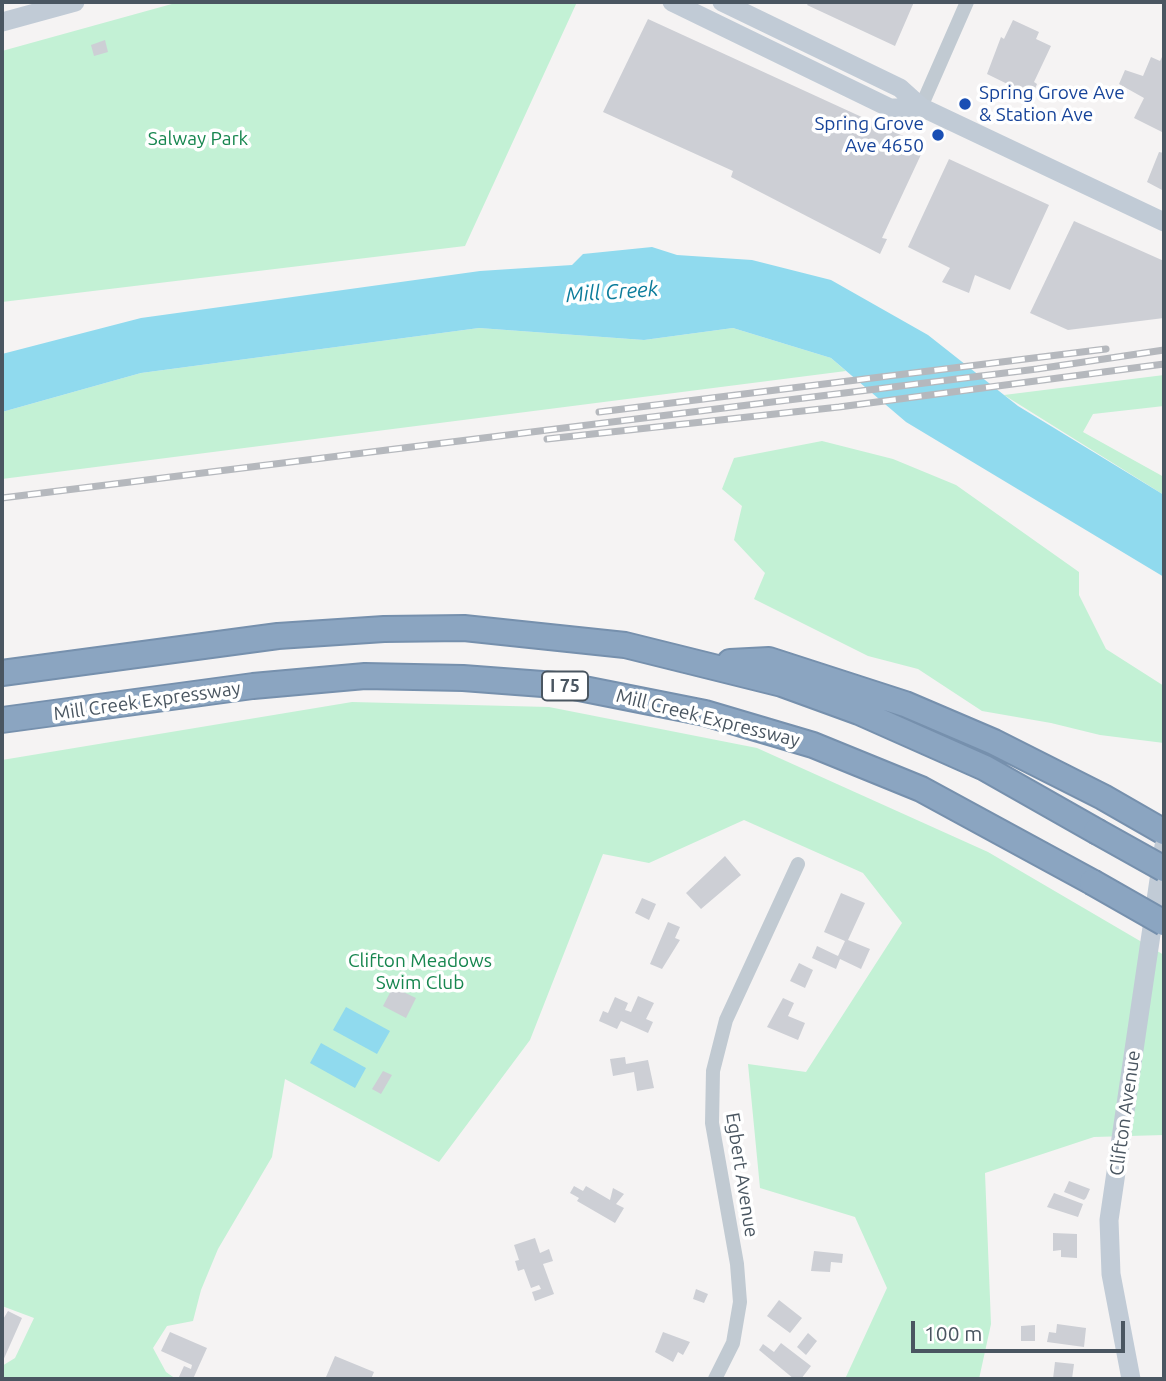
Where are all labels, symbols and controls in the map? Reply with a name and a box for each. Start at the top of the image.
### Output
place label: Spring Grove Ave & Station Ave [979,82,1125,126]
marker: Spring Grove Ave & Station Ave [957,96,973,112]
place label: Spring Grove Ave 4650 [814,113,924,157]
marker: Spring Grove Ave 4650 [930,127,946,143]
park label: Salway Park [148,128,248,150]
water label: Mill Creek [565,276,659,308]
road number: I 75 [542,672,588,700]
street label: Mill Creek Expressway [52,677,242,725]
street label: Mill Creek Expressway [614,684,802,752]
park label: Clifton Meadows Swim Club [348,950,492,994]
street label: Clifton Avenue [1105,1049,1145,1177]
street label: Egbert Avenue [721,1111,763,1239]
scale bar [914,1308,1128,1352]
text: 100 m [924,1321,982,1345]

